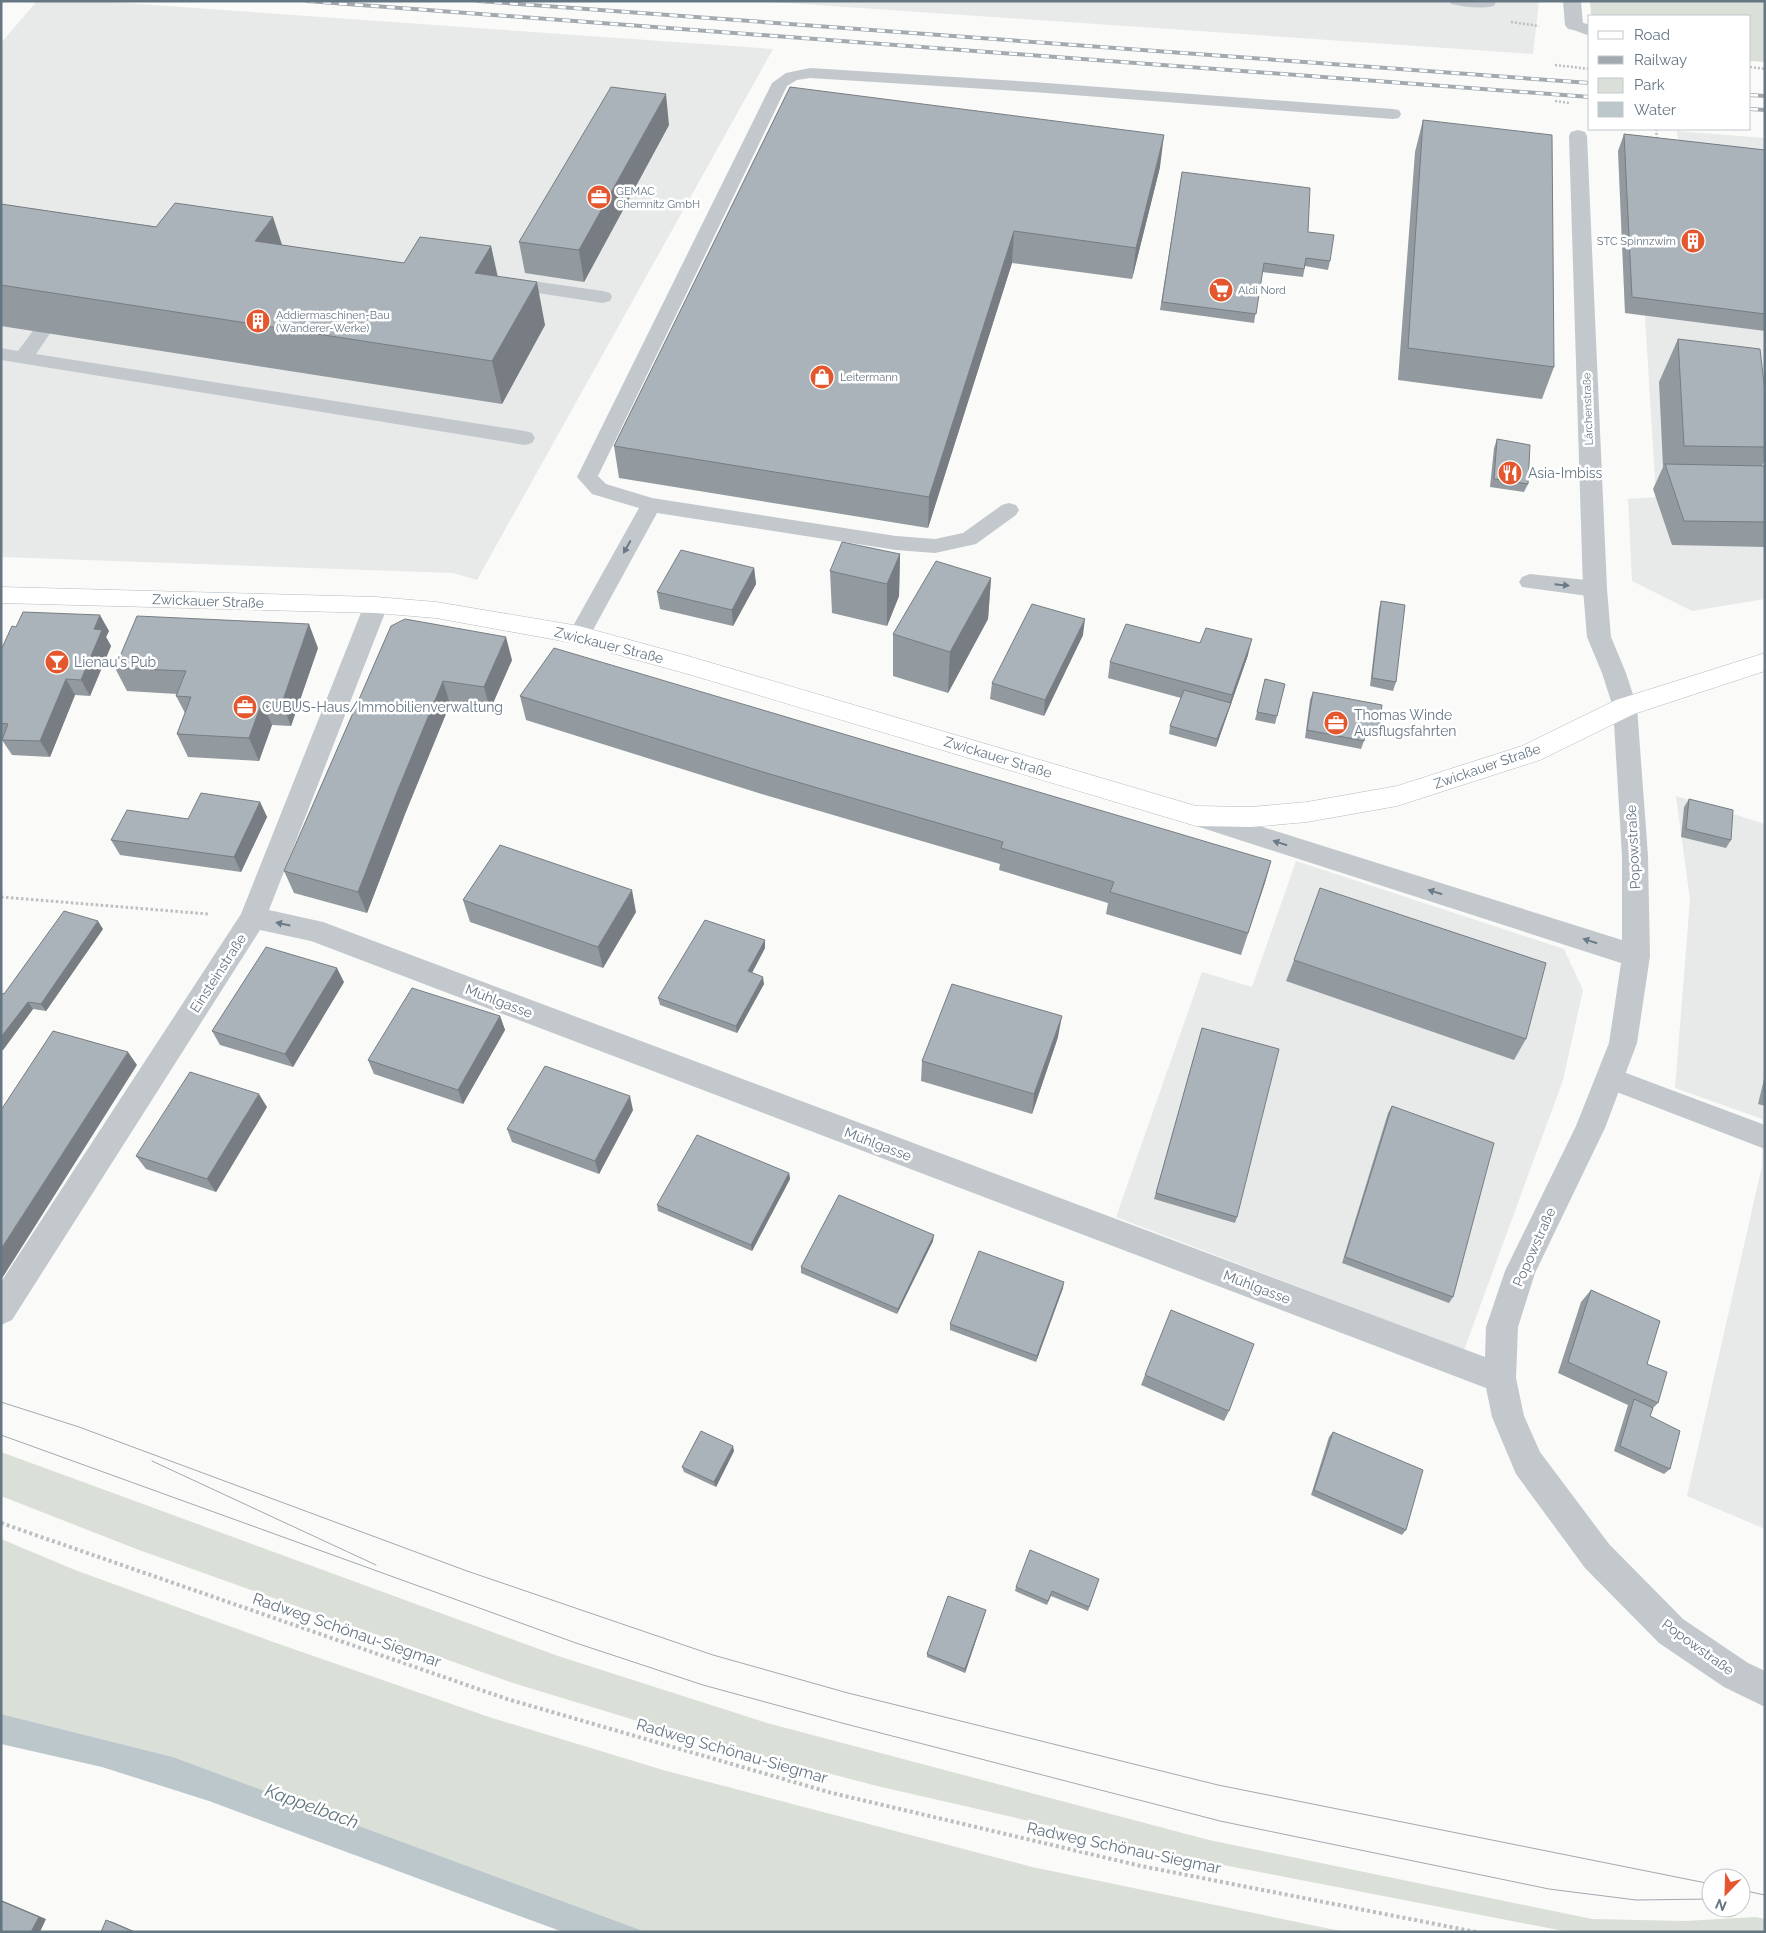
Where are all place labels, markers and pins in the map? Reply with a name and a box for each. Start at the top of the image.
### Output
office icon: GEMAC Chemnitz GmbH [586,184,612,210]
place label: GEMAC Chemnitz GmbH [616,185,700,211]
building icon: STC Spinnzwirn [1680,228,1706,254]
place label: STC Spinnzwirn [1597,235,1676,248]
supermarket icon: Aldi Nord [1208,277,1234,303]
place label: Aldi Nord [1238,284,1286,297]
building icon: Addiermaschinen-Bau (Wanderer-Werke) [245,308,271,334]
place label: Addiermaschinen-Bau (Wanderer-Werke) [276,309,390,335]
shop icon: Leitermann [809,364,835,390]
place label: Leitermann [840,371,898,384]
restaurant icon: Asia-Imbiss [1497,460,1523,486]
place label: Asia-Imbiss [1528,465,1603,481]
bar icon: Lienau's Pub [44,649,70,675]
place label: Lienau's Pub [74,654,157,670]
office icon: CUBUS-Haus/Immobilienverwaltung [232,694,258,720]
place label: CUBUS-Haus/Immobilienverwaltung [262,699,503,715]
place label: Thomas Winde Ausflugsfahrten [1354,707,1457,739]
office icon: Thomas Winde Ausflugsfahrten [1323,710,1349,736]

